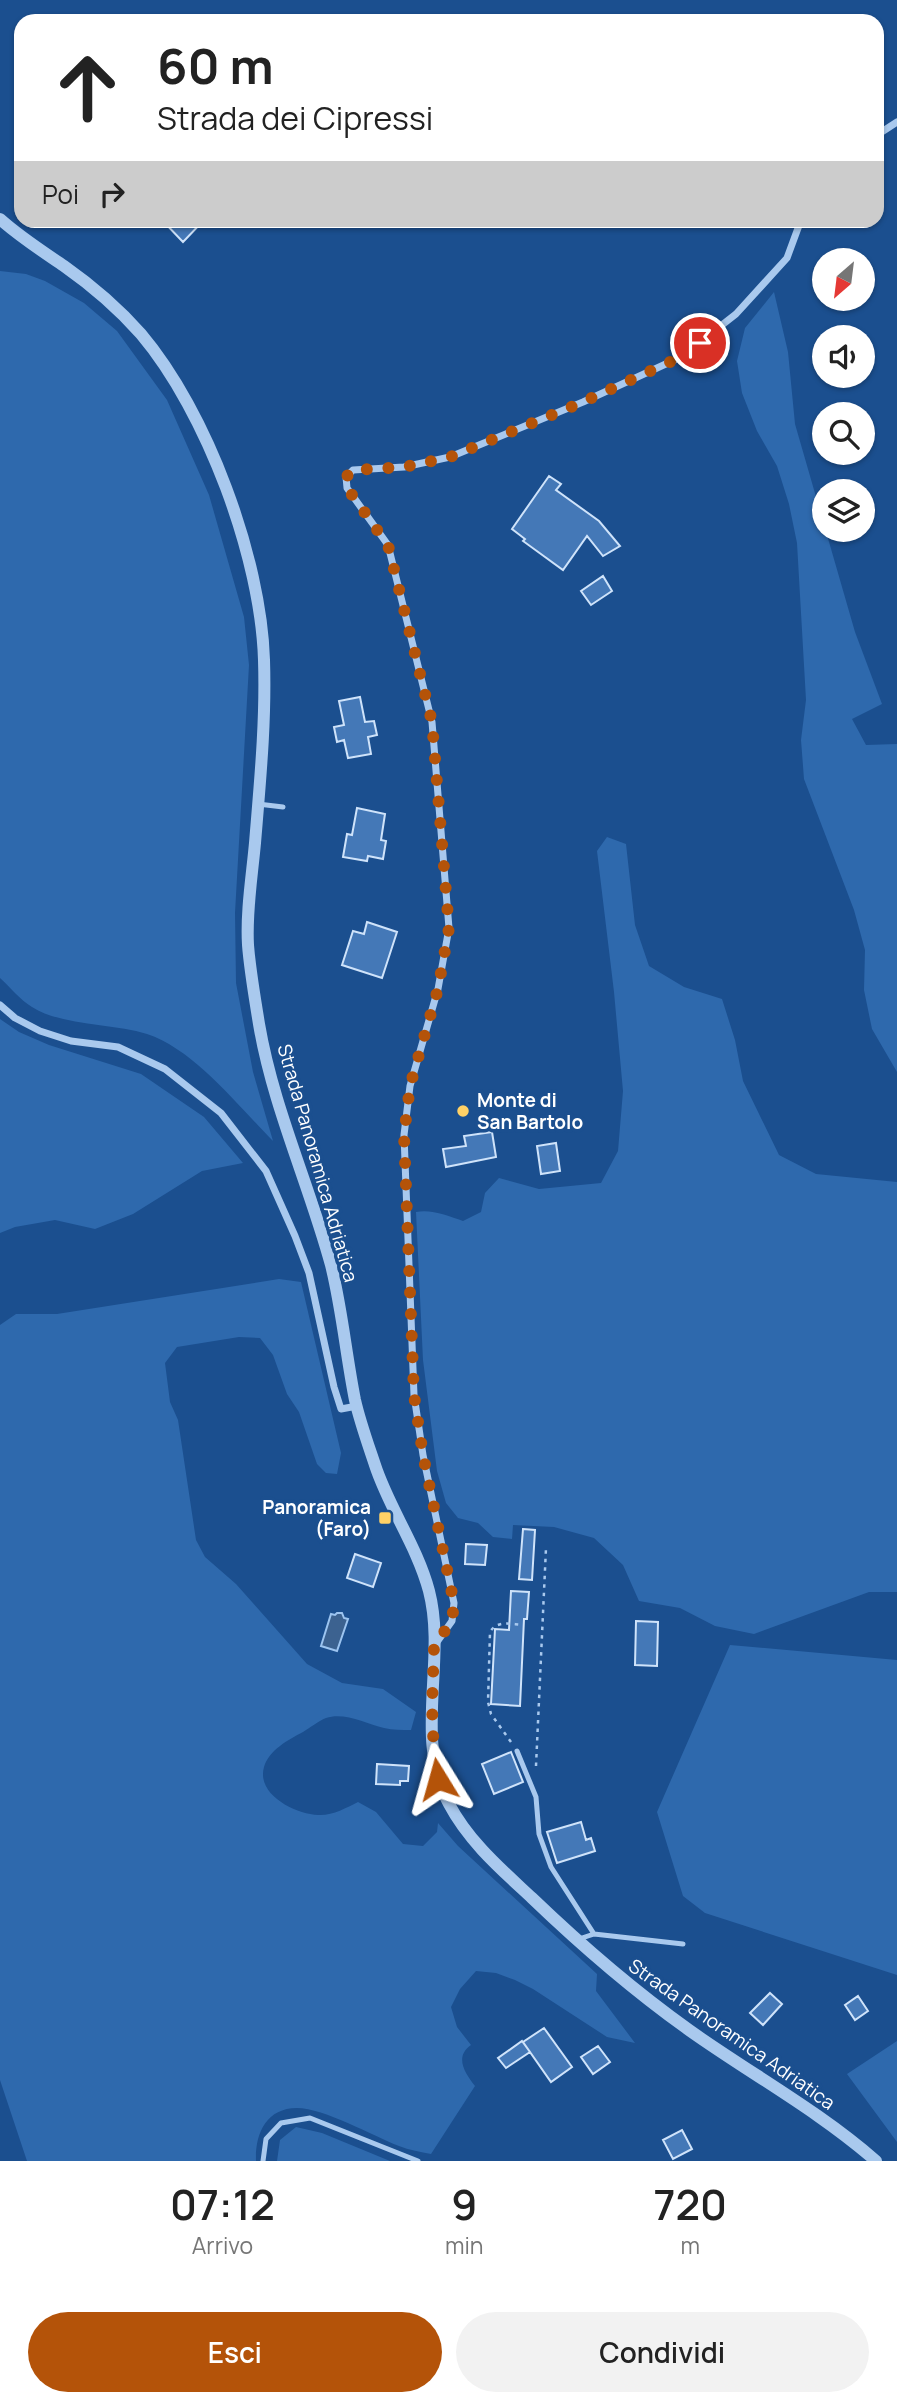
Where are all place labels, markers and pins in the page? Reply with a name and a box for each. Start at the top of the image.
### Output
pin [670,313,730,373]
place label: Monte di San Bartolo [477,1087,583,1135]
marker: Monte di San Bartolo [455,1103,471,1119]
place label: Panoramica (Faro) [262,1494,371,1542]
marker: Panoramica (Faro) [377,1510,393,1526]

